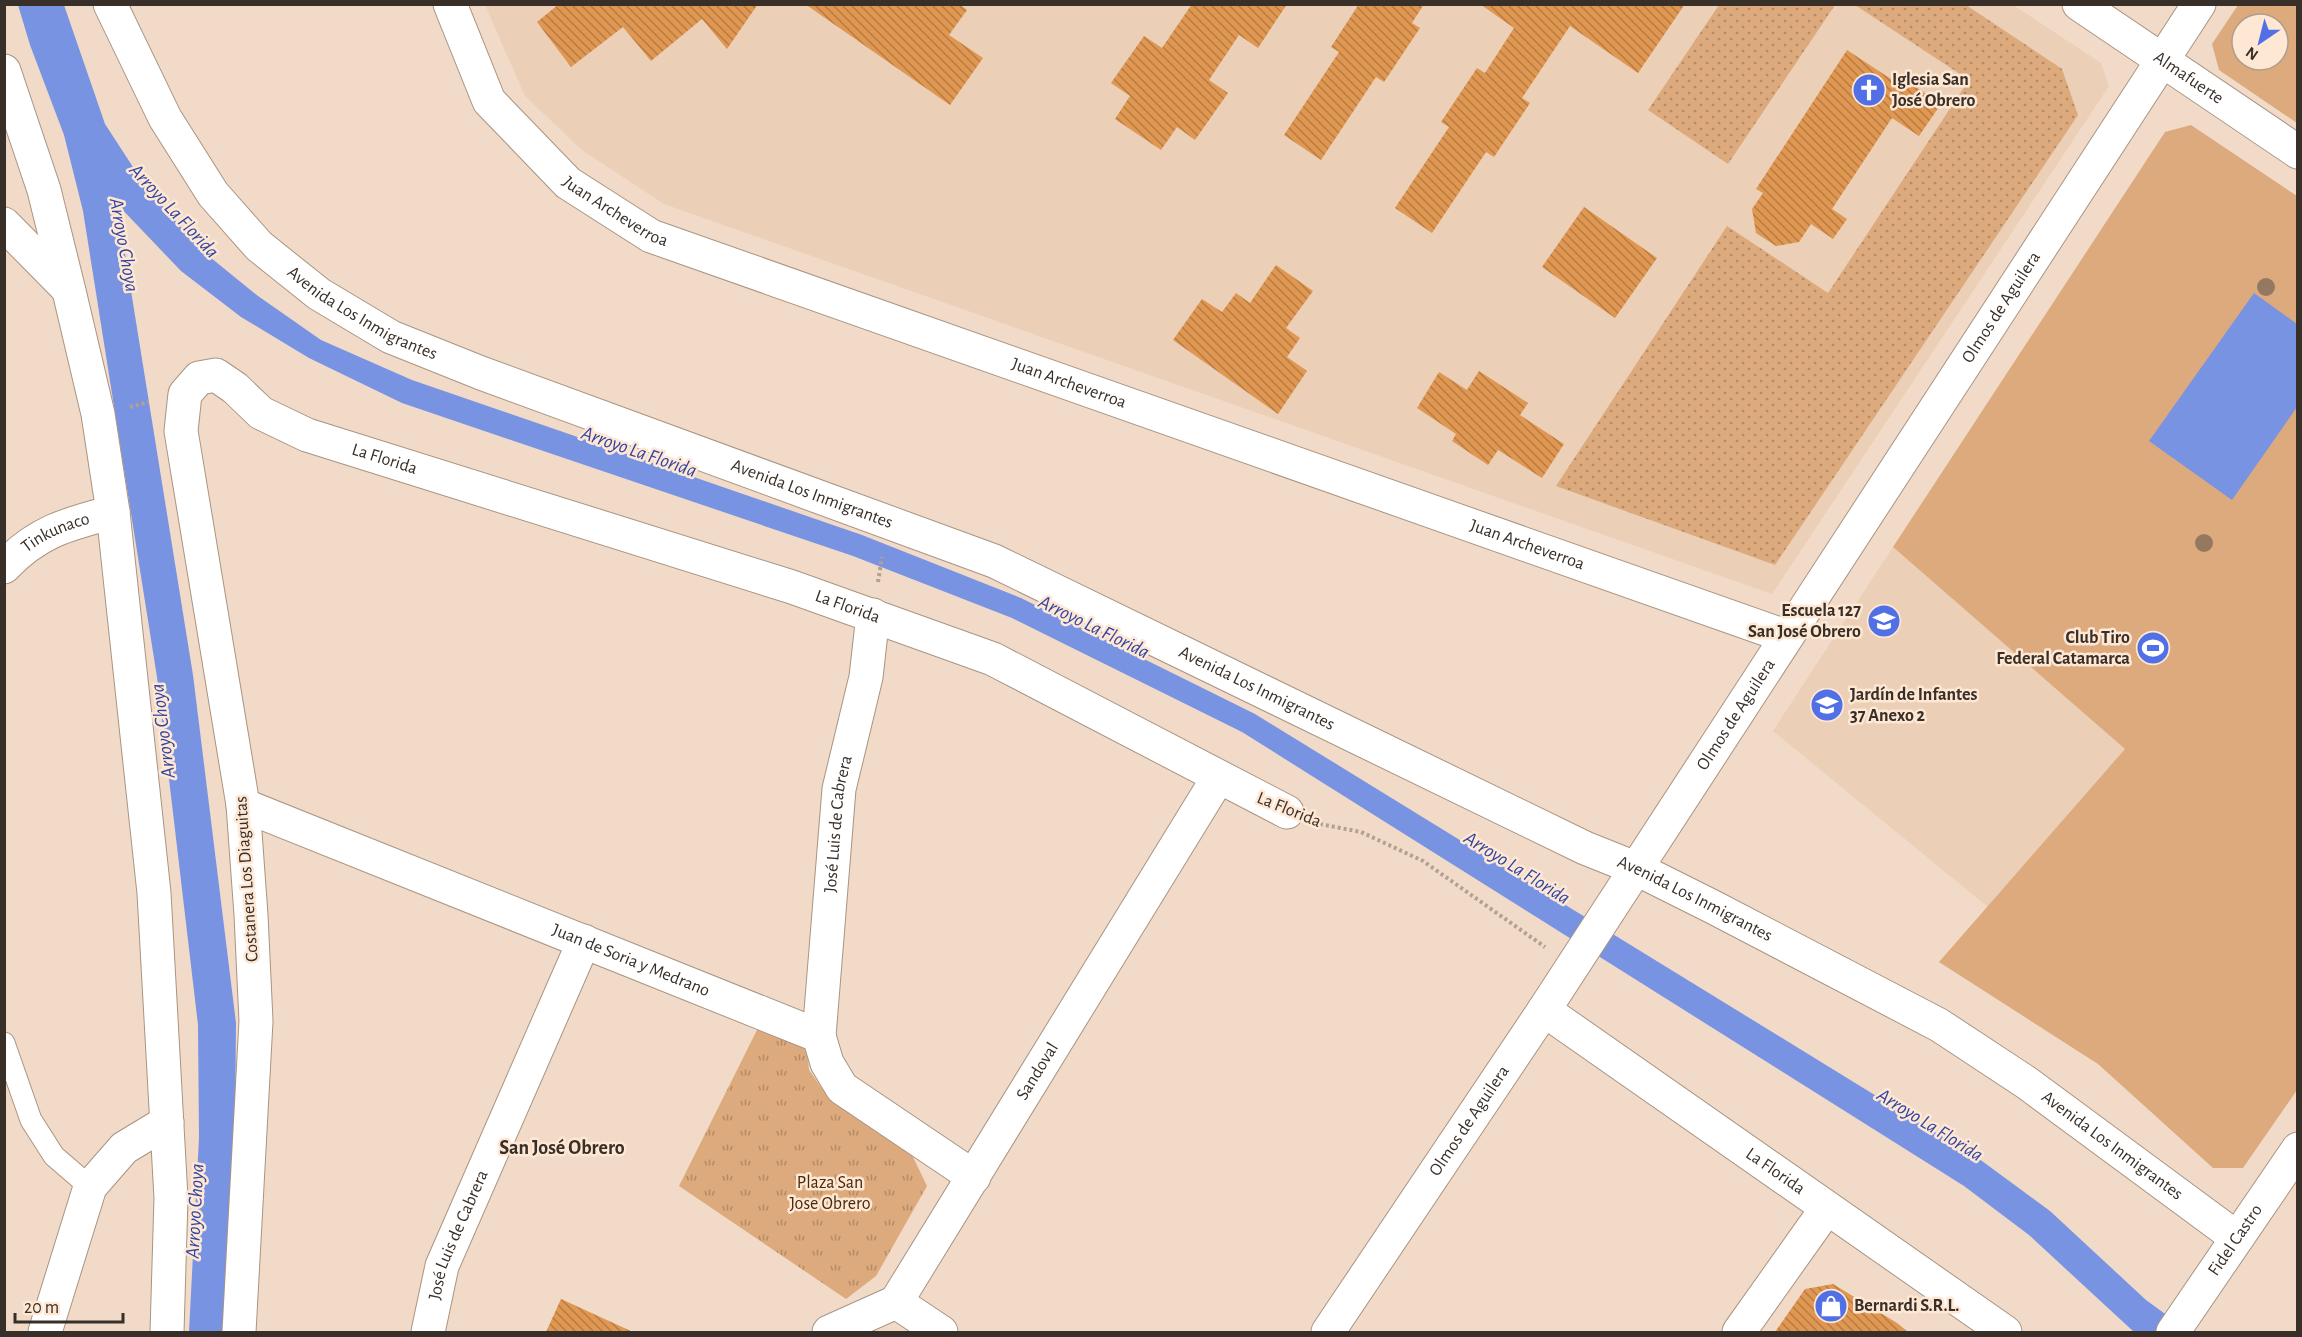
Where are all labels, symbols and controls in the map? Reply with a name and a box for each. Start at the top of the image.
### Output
north arrow [2230,12,2290,72]
text: N [2243,44,2261,63]
street label: Almafuerte [2150,48,2227,108]
place label: Iglesia San José Obrero [1892,71,1976,110]
church icon: Iglesia San José Obrero [1851,72,1887,108]
water label: Arroyo La Florida [125,159,222,262]
street label: Juan Archeverroa [558,174,670,250]
water label: Arroyo Choya [106,195,142,294]
street label: Olmos de Aguilera [1959,249,2044,366]
street label: Avenida Los Inmigrantes [284,263,440,363]
street label: Juan Archeverroa [1009,355,1129,412]
water label: Arroyo La Florida [578,423,699,481]
street label: La Florida [350,441,419,478]
street label: Avenida Los Inmigrantes [729,456,895,532]
street label: Tinkunaco [18,510,92,556]
street label: Juan Archeverroa [1468,517,1587,574]
street label: La Florida [813,587,882,627]
water label: Arroyo La Florida [1035,591,1152,662]
place label: Escuela 127 San José Obrero [1748,602,1861,641]
school or university icon: Escuela 127 San José Obrero [1866,603,1902,639]
place label: Club Tiro Federal Catamarca [1996,629,2130,668]
sports icon: Club Tiro Federal Catamarca [2135,630,2171,666]
street label: Avenida Los Inmigrantes [1176,643,1337,734]
street label: Olmos de Aguilera [1694,656,1779,774]
water label: Arroyo Choya [147,683,179,780]
place label: Jardín de Infantes 37 Anexo 2 [1850,686,1978,725]
school or university icon: Jardín de Infantes 37 Anexo 2 [1809,687,1845,723]
street label: José Luis de Cabrera [822,754,856,893]
street label: La Florida [1254,789,1324,831]
street label: Costanera Los Diaguitas [232,796,262,962]
water label: Arroyo La Florida [1460,827,1573,908]
street label: Avenida Los Inmigrantes [1615,853,1775,945]
street label: Juan de Soria y Medrano [550,921,712,1000]
street label: Sandoval [1013,1040,1062,1103]
street label: Olmos de Aguilera [1426,1063,1513,1180]
water label: Arroyo La Florida [1873,1084,1986,1165]
street label: Avenida Los Inmigrantes [2038,1088,2186,1204]
district label: San José Obrero [499,1138,625,1158]
street label: La Florida [1742,1145,1808,1198]
water label: Arroyo Choya [182,1163,207,1260]
street label: José Luis de Cabrera [426,1167,492,1302]
park label: Plaza San Jose Obrero [789,1174,871,1213]
street label: Fidel Castro [2205,1201,2266,1279]
scale bar [15,1286,123,1324]
shop icon: Bernardi S.R.L. [1813,1288,1849,1324]
place label: Bernardi S.R.L. [1854,1297,1959,1315]
text: 20 m [24,1299,59,1317]

